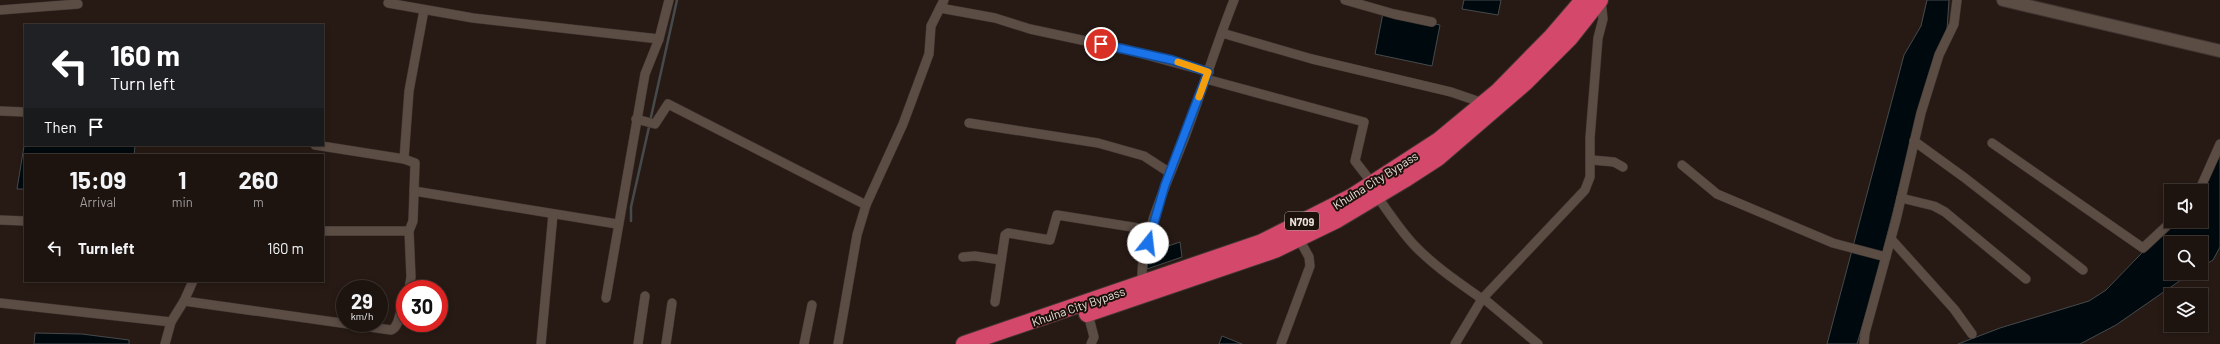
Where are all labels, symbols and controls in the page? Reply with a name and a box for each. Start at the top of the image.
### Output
pin [1084,27,1118,61]
icon: arrive [1090,33,1112,55]
text: 160 m [110,38,180,72]
icon: left [44,40,96,92]
text: Turn left [110,72,176,94]
icon: arrive [85,116,107,138]
text: Then [44,118,77,136]
street label: Khulna City Bypass [1330,148,1420,212]
text: 15:09 [70,165,126,194]
text: 1 [178,165,187,194]
text: 260 [238,165,278,194]
map controls [2164,184,2208,332]
button: sound [2164,184,2208,228]
text: Arrival [80,194,116,210]
text: min [172,194,193,210]
text: m [253,194,264,210]
road number: N709 [1285,212,1319,230]
position arrow [1127,222,1169,264]
button: search [2164,236,2208,280]
icon: left [44,237,66,259]
text: Turn left [78,239,134,257]
text: 160 m [267,239,304,257]
speed limit sign: 30 [396,280,448,332]
street label: Khulna City Bypass [1030,283,1127,329]
button: layers [2164,288,2208,332]
text: 29 [351,289,373,313]
text: km/h [351,310,373,322]

